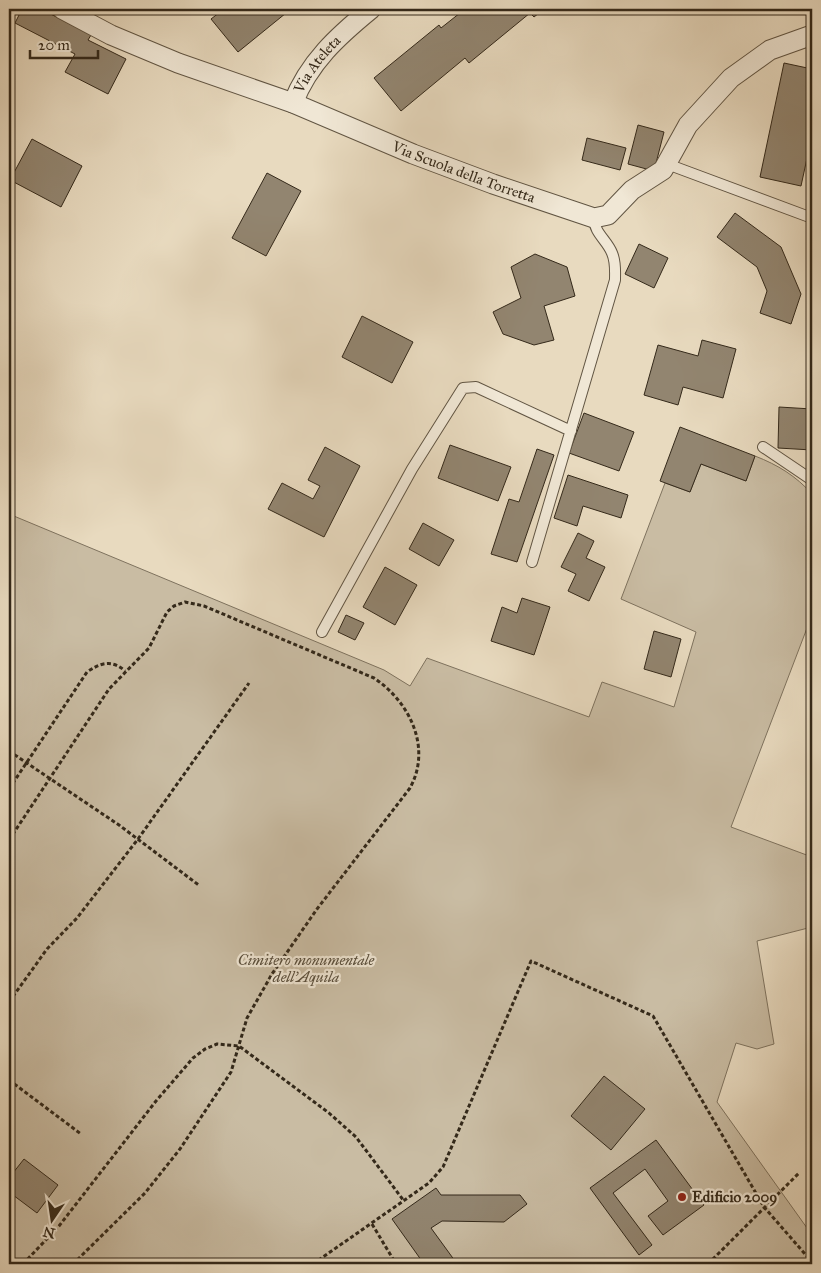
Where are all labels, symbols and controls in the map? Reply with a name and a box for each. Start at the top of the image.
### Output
scale bar [30,28,98,60]
street label: Via Ateleta [289,31,345,97]
text: 20 m [38,36,70,54]
street label: Via Scuola della Torretta [389,137,538,207]
park label: Cimitero monumentale dell'Aquila [238,951,375,986]
place label: Edificio 2009 [692,1188,777,1207]
marker: Edificio 2009 [676,1191,688,1203]
north arrow [28,1196,78,1246]
text: N [41,1223,57,1242]

